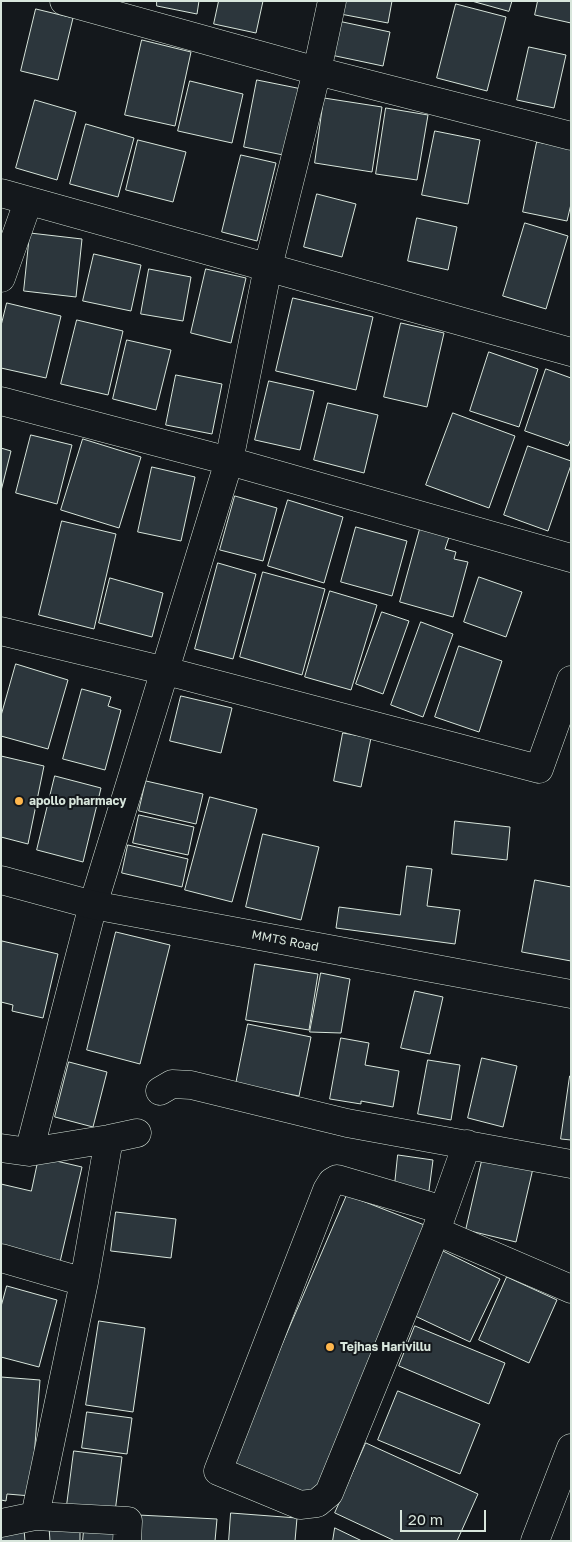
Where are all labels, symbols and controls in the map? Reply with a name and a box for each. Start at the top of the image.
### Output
place label: apollo pharmacy [29,794,126,808]
marker: apollo pharmacy [13,795,25,807]
street label: MMTS Road [250,927,320,955]
place label: Tejhas Harivillu [340,1340,431,1354]
marker: Tejhas Harivillu [324,1341,336,1353]
scale bar [402,1500,488,1532]
text: 20 m [408,1510,443,1528]

